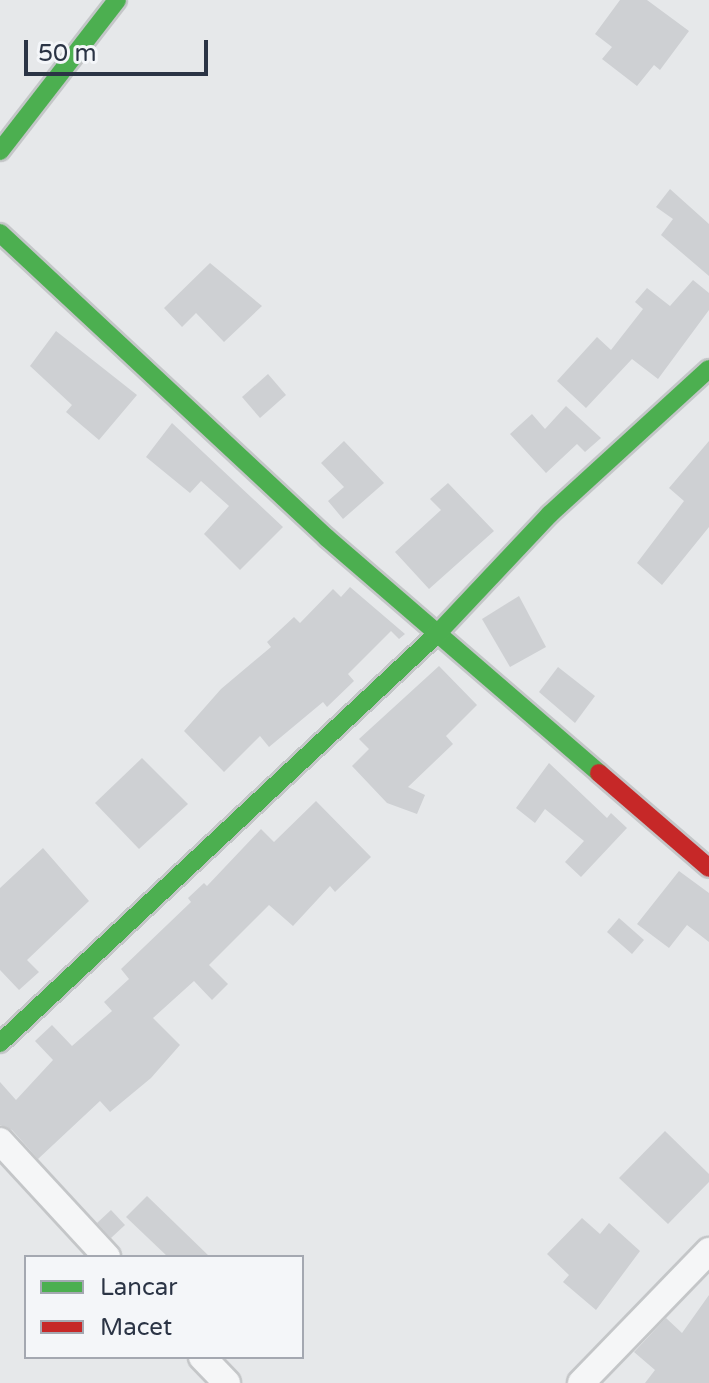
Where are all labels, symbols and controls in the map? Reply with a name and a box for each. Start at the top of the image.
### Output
scale bar [28,24,212,74]
text: 50 m [38,39,96,68]
legend [24,1255,304,1359]
text: Lancar [100,1273,177,1302]
text: Macet [100,1313,172,1342]

